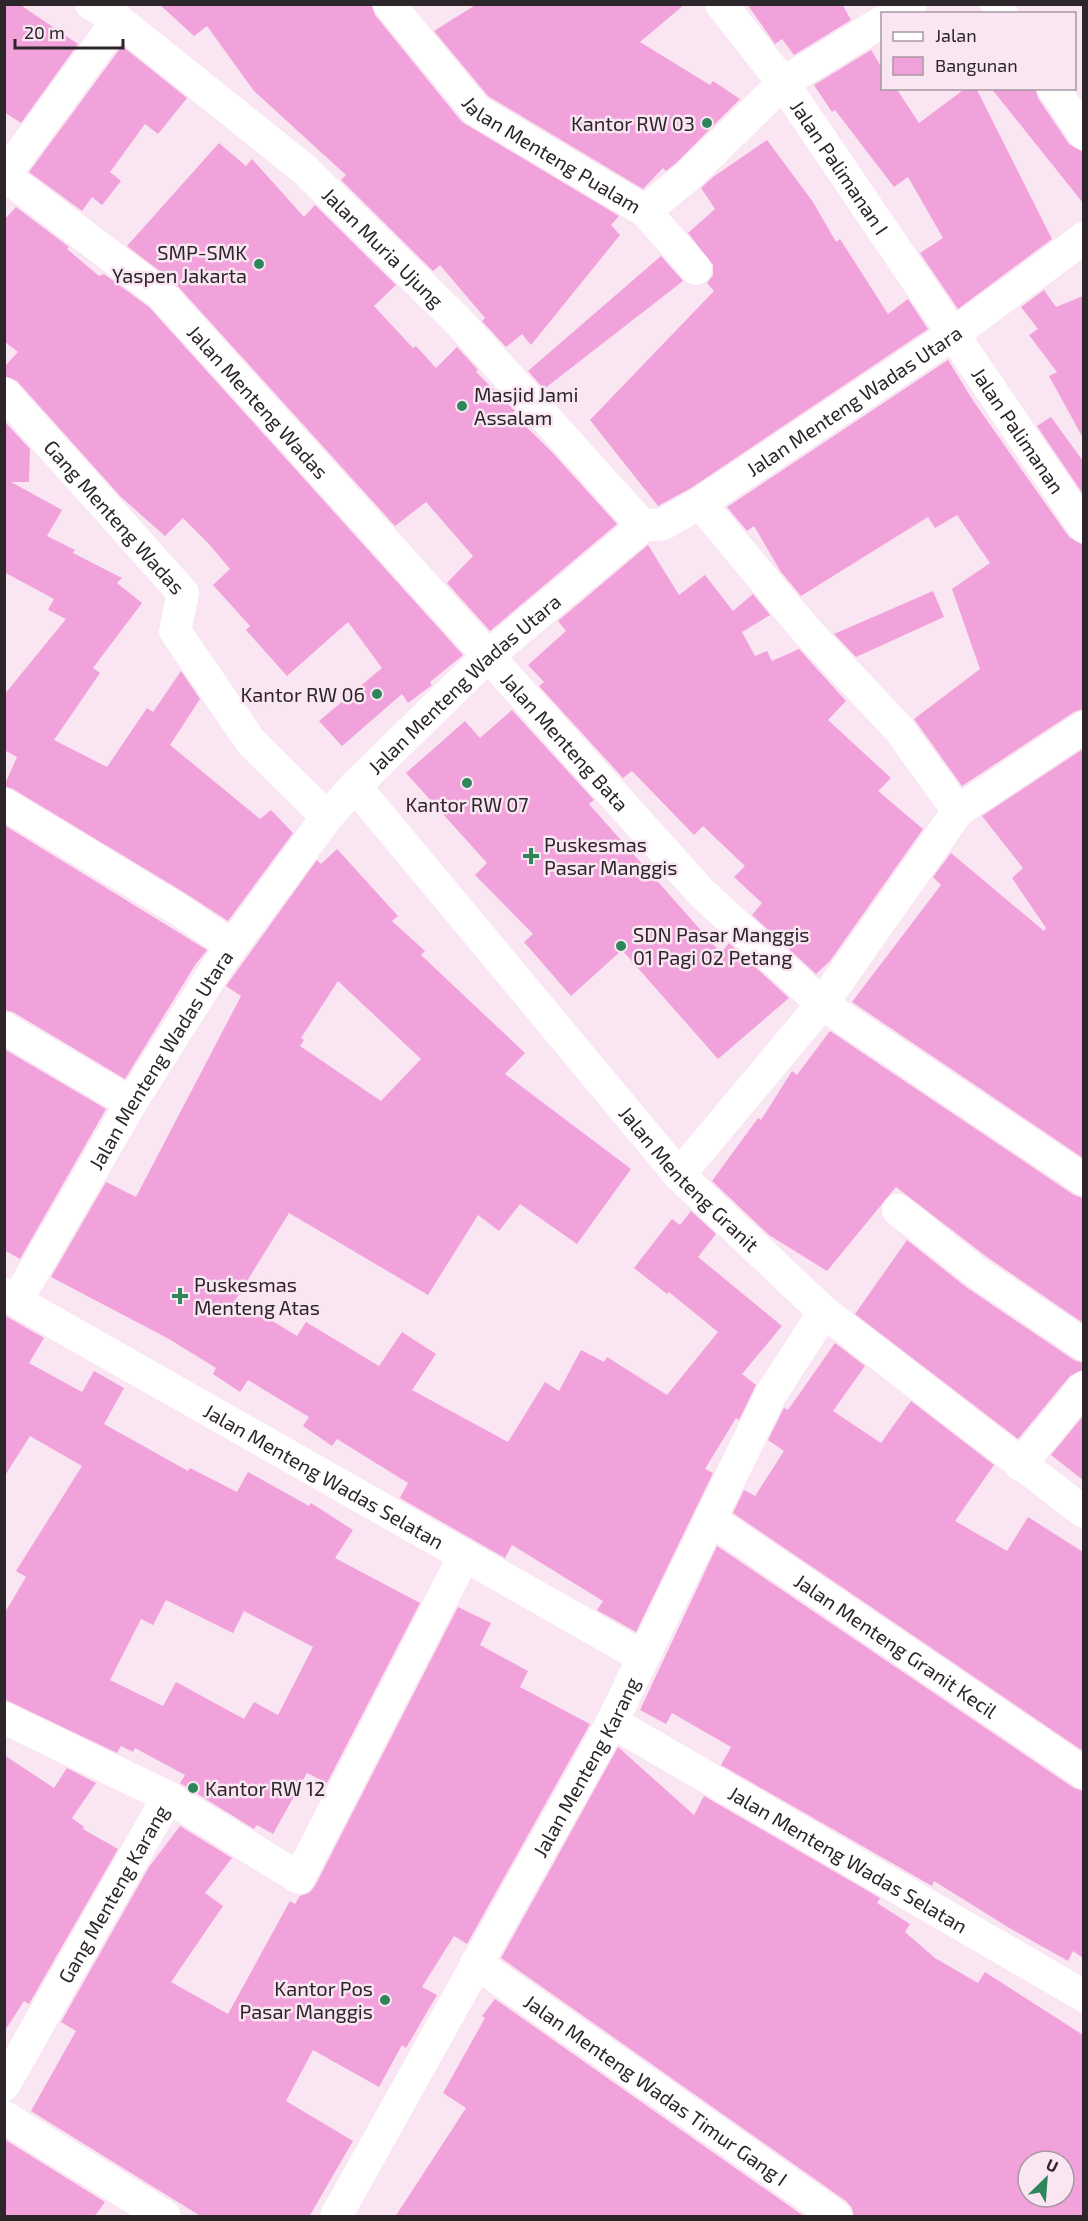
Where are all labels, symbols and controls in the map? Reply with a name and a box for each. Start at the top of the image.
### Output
scale bar [15,12,123,50]
legend [881,12,1076,90]
text: 20 m [24,21,65,43]
text: Jalan [935,24,977,46]
text: Bangunan [935,54,1018,76]
street label: Jalan Menteng Pualam [457,91,646,218]
street label: Jalan Palimanan I [786,95,894,239]
place label: Kantor RW 03 [571,111,695,135]
marker: Kantor RW 03 [700,116,714,130]
street label: Jalan Muria Ujung [318,182,449,312]
place label: SMP-SMK Yaspen Jakarta [112,240,247,287]
marker: SMP-SMK Yaspen Jakarta [252,257,266,271]
street label: Jalan Menteng Wadas [183,320,334,483]
street label: Jalan Menteng Wadas Utara [741,320,966,481]
street label: Jalan Palimanan [967,363,1070,498]
place label: Masjid Jami Assalam [474,382,578,429]
marker: Masjid Jami Assalam [455,399,469,413]
street label: Gang Menteng Wadas [40,435,190,599]
street label: Jalan Menteng Wadas Utara [363,589,565,779]
street label: Jalan Menteng Bata [496,667,634,816]
place label: Kantor RW 06 [241,682,365,706]
marker: Kantor RW 06 [370,687,384,701]
marker: Kantor RW 07 [460,776,474,790]
place label: Kantor RW 07 [405,792,529,816]
place label: Puskesmas Pasar Manggis [544,832,677,879]
marker: Puskesmas Pasar Manggis [522,847,540,865]
place label: SDN Pasar Manggis 01 Pagi 02 Petang [633,922,810,969]
marker: SDN Pasar Manggis 01 Pagi 02 Petang [614,939,628,953]
street label: Jalan Menteng Wadas Utara [83,945,237,1174]
street label: Jalan Menteng Granit [615,1101,764,1257]
place label: Puskesmas Menteng Atas [194,1272,320,1319]
marker: Puskesmas Menteng Atas [171,1287,189,1305]
street label: Jalan Menteng Wadas Selatan [200,1398,448,1553]
street label: Jalan Menteng Granit Kecil [790,1568,1002,1723]
street label: Jalan Menteng Karang [527,1673,644,1861]
place label: Kantor RW 12 [205,1776,325,1800]
street label: Jalan Menteng Wadas Selatan [724,1780,972,1938]
marker: Kantor RW 12 [186,1781,200,1795]
street label: Gang Menteng Karang [53,1801,173,1987]
place label: Kantor Pos Pasar Manggis [240,1976,373,2023]
street label: Jalan Menteng Wadas Timur Gang I [520,1989,792,2190]
marker: Kantor Pos Pasar Manggis [378,1993,392,2007]
north arrow [1016,2149,1076,2209]
text: U [1044,2154,1062,2176]

